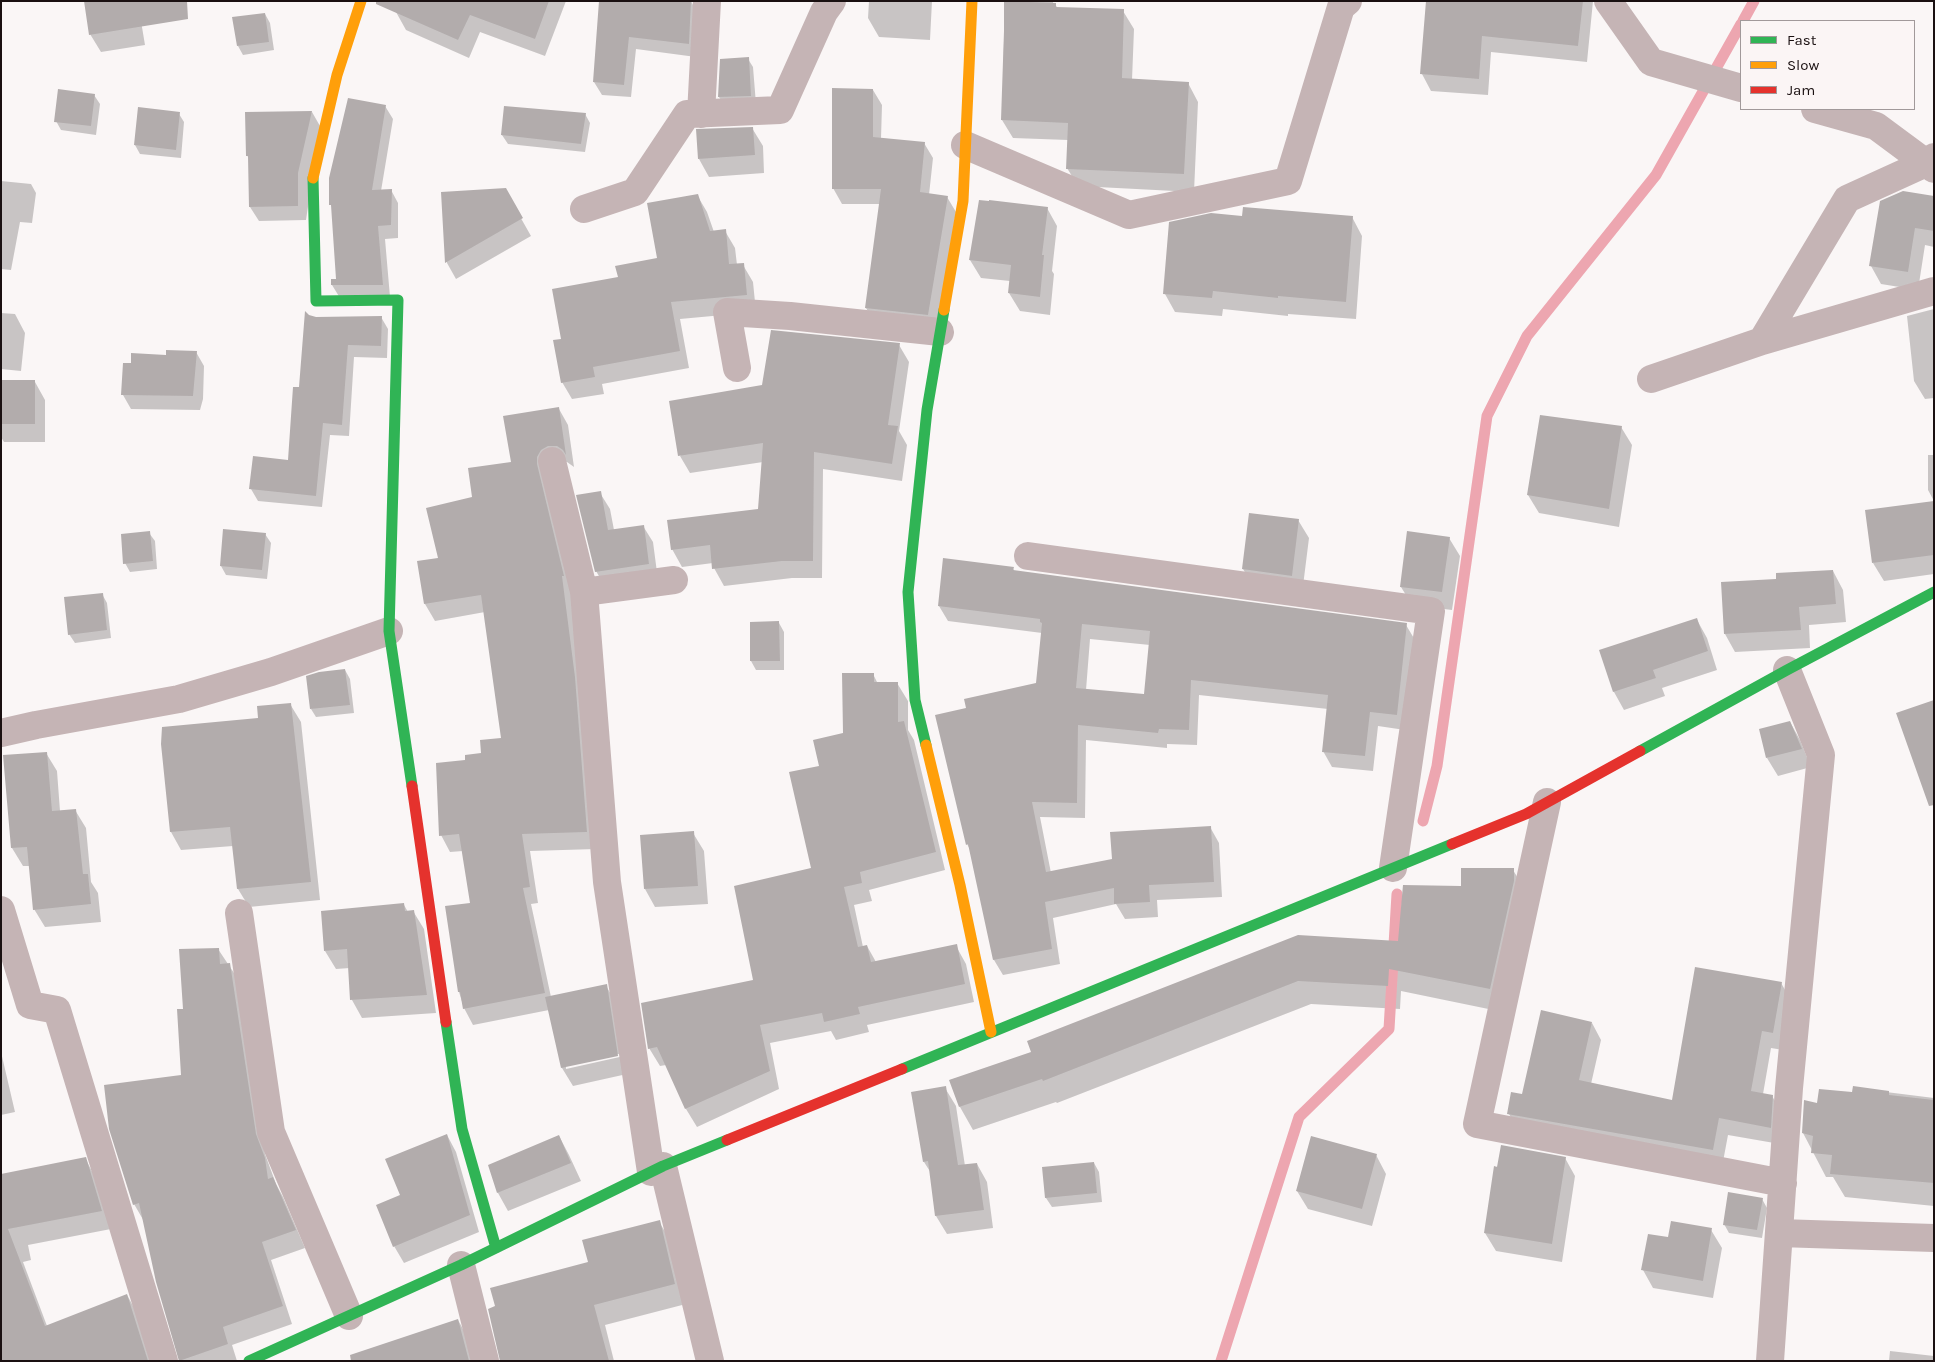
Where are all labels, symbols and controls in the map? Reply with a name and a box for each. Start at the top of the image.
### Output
legend [1740,20,1915,110]
text: Fast [1787,31,1816,49]
text: Slow [1787,56,1819,74]
text: Jam [1787,81,1815,99]

